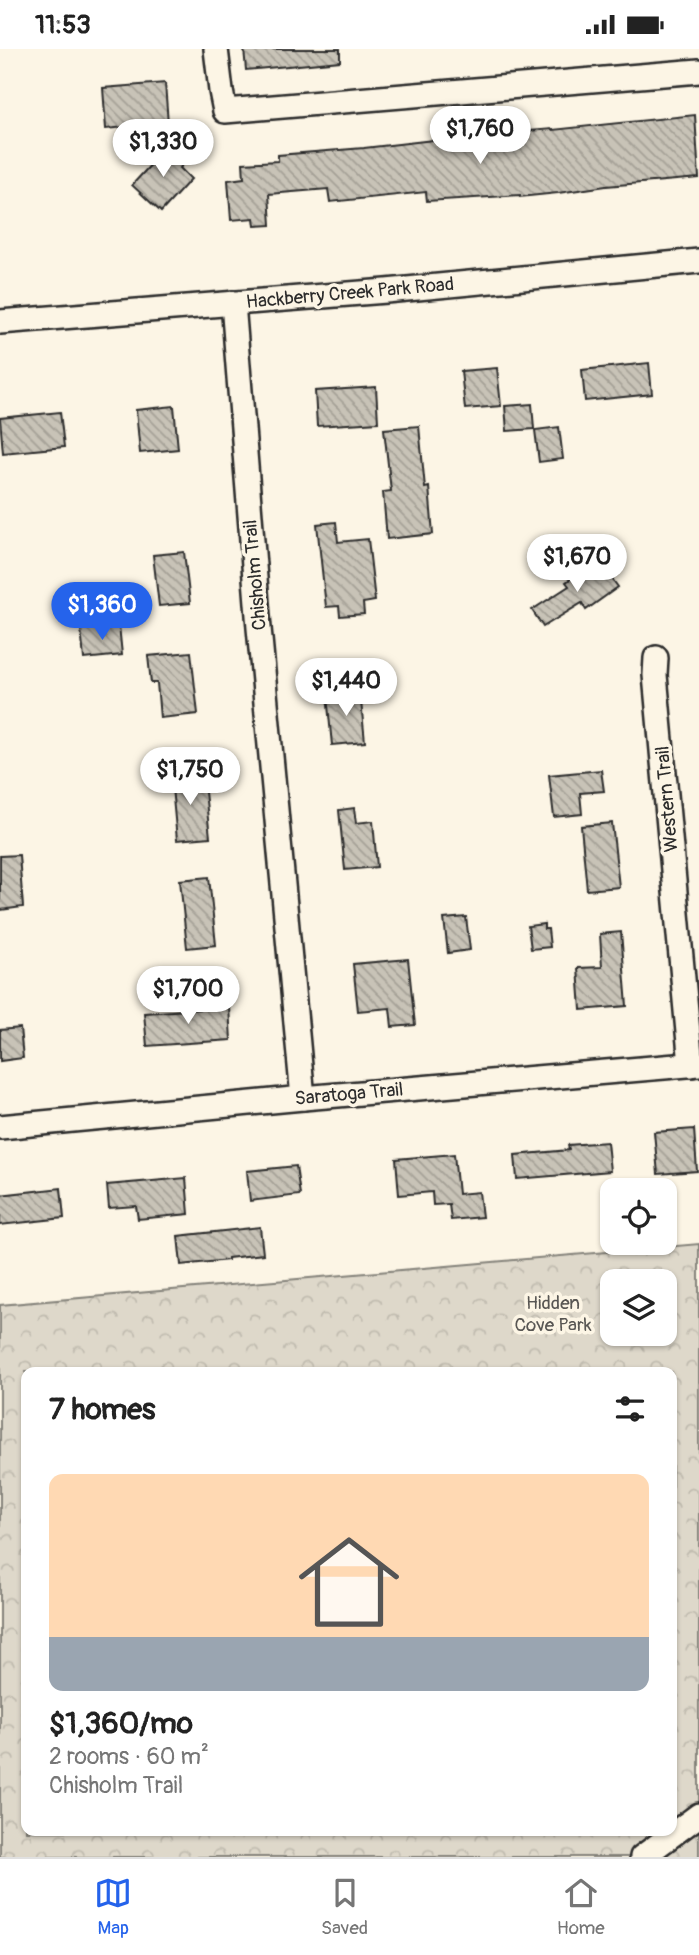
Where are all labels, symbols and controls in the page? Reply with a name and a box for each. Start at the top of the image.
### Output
text: 11:53 [35,9,91,41]
pin: $1,760 [423,107,537,166]
text: $1,760 [446,114,514,143]
pin: $1,330 [106,120,220,179]
text: $1,330 [129,127,197,156]
street label: Hackberry Creek Park Road [245,272,455,314]
street label: Chisholm Trail [238,519,272,631]
pin: $1,670 [520,535,634,594]
text: $1,670 [543,542,611,571]
pin: $1,360 [45,583,159,642]
text: $1,360 [67,590,137,619]
pin: $1,440 [289,659,403,718]
text: $1,440 [311,666,381,695]
street label: Western Trail [650,745,684,853]
pin: $1,750 [133,747,247,807]
text: $1,750 [156,755,224,784]
pin: $1,700 [131,967,245,1026]
text: $1,700 [153,974,223,1003]
street label: Saratoga Trail [294,1077,404,1111]
map controls [600,1178,677,1346]
button: locate [600,1178,677,1255]
button: layers [600,1269,677,1346]
park label: Hidden Cove Park [514,1291,592,1337]
icon: filters [611,1390,649,1428]
text: 7 homes [49,1391,156,1428]
icon: home [286,1519,412,1645]
text: $1,360/mo [49,1705,193,1742]
text: 2 rooms · 60 m² [49,1742,209,1771]
text: Chisholm Trail [49,1771,183,1800]
tab: Map [94,1874,132,1940]
tab: Saved [321,1874,368,1940]
tab: Home [557,1874,605,1940]

